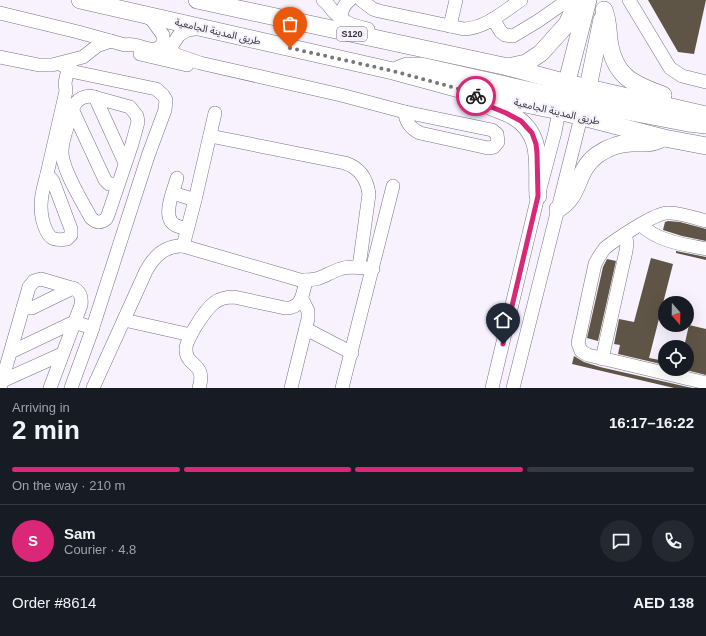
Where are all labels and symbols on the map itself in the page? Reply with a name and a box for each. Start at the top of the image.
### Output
pin [273,7.0,307,48]
street label: طريق المدينة الجامعية [174,16,262,48]
road number: S120 [337,27,367,41]
courier [456,76,496,116]
street label: طريق المدينة الجامعية [513,96,601,128]
north arrow [658,296,694,332]
pin [486,303,520,344]

